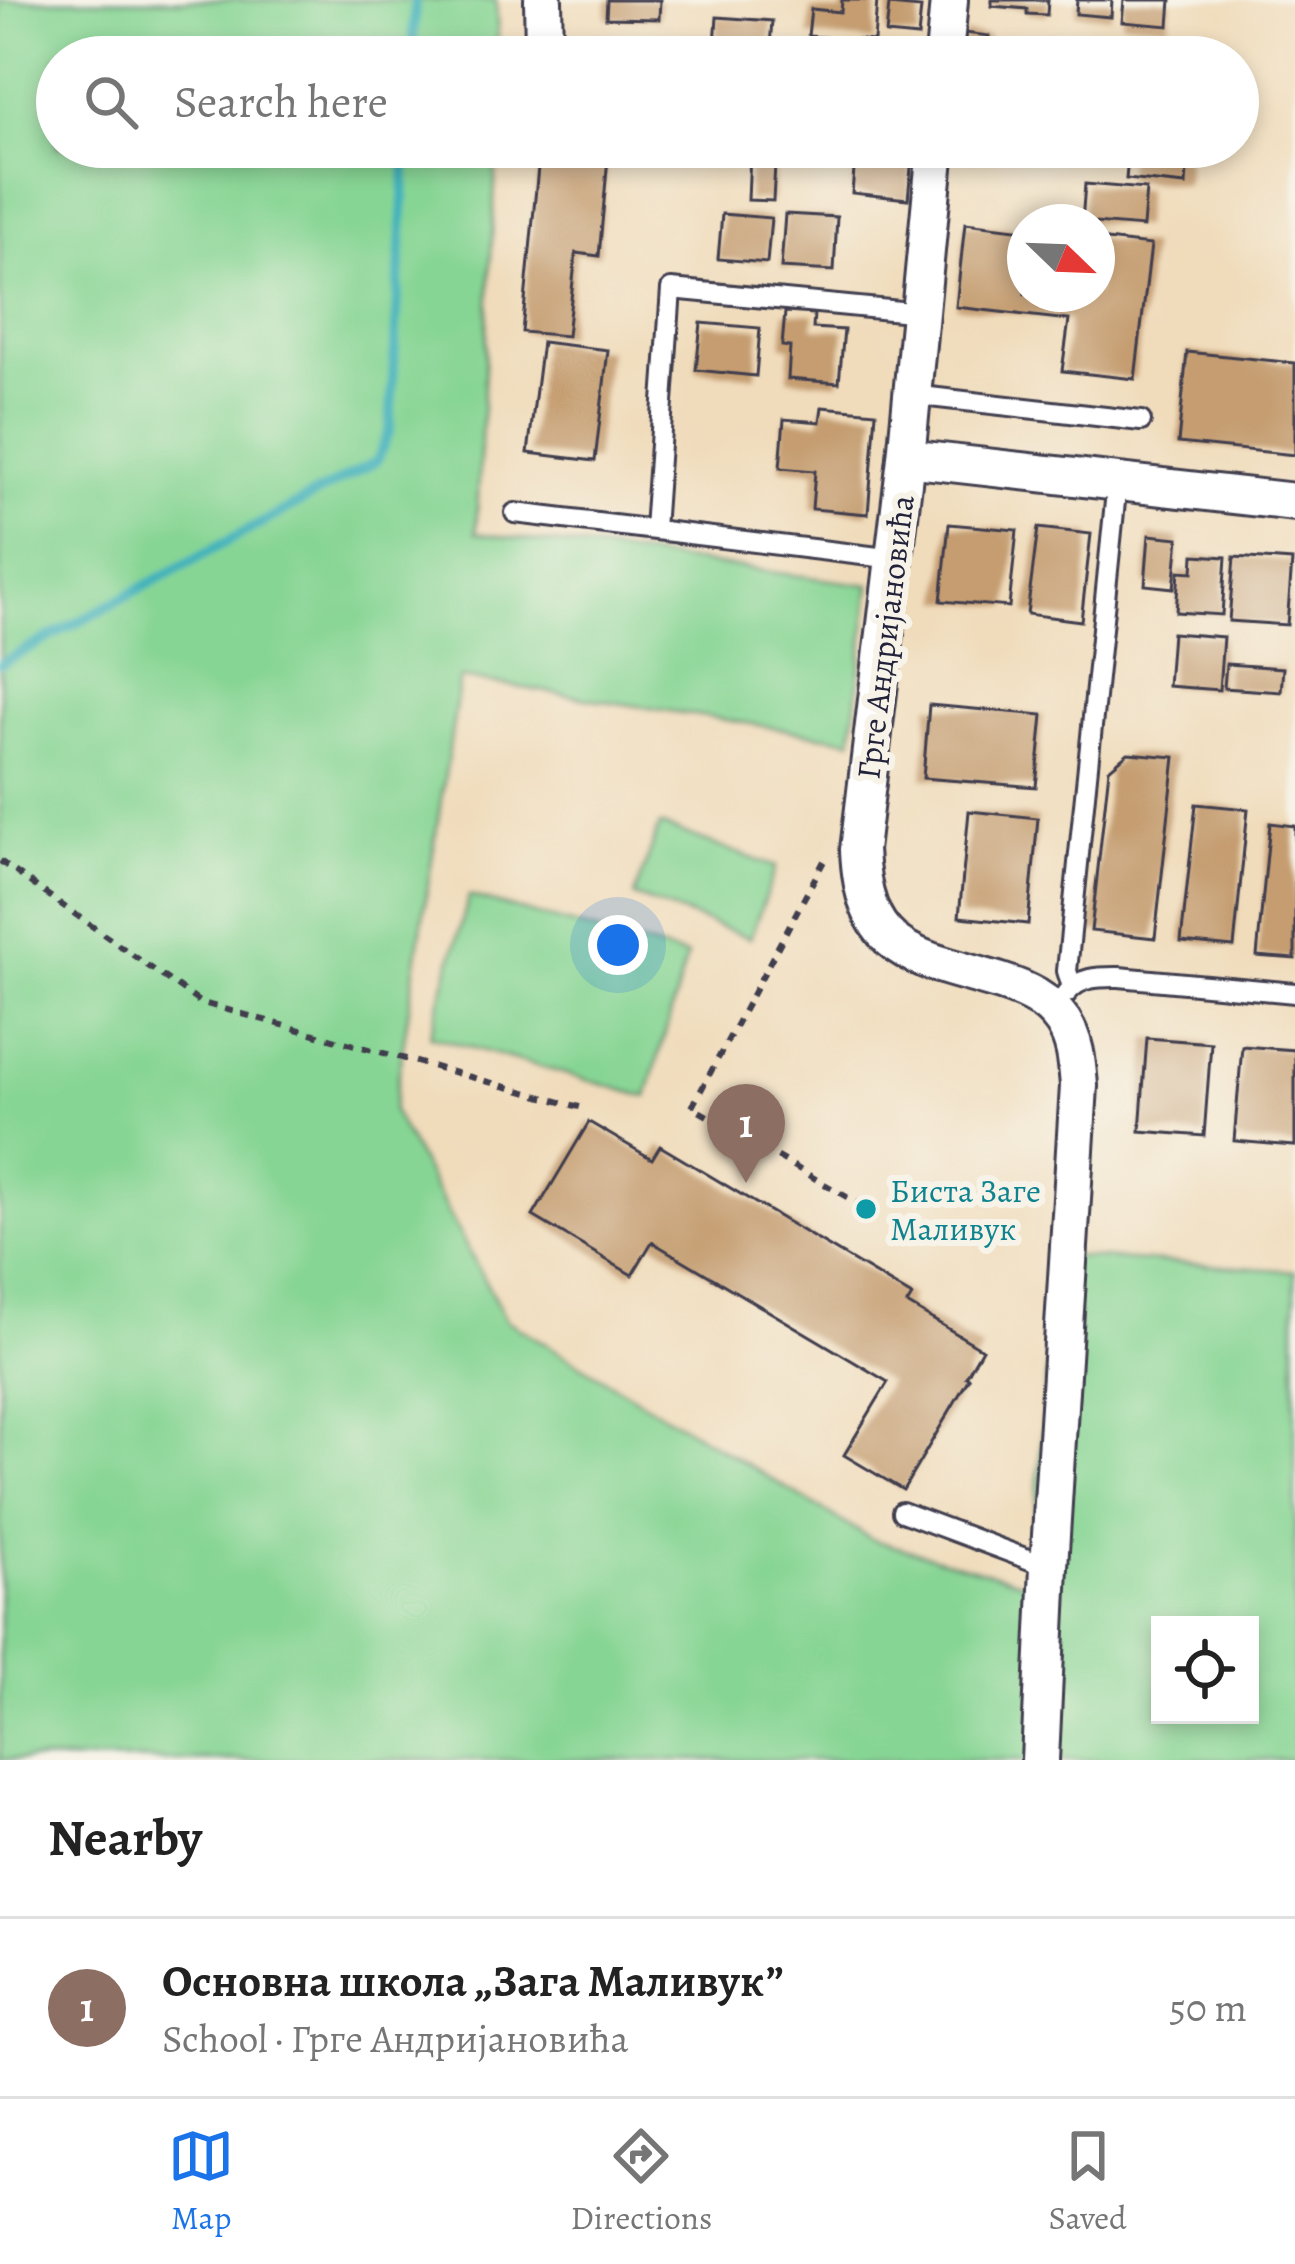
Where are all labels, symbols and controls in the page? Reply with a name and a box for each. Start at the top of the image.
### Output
search box [36,36,1259,168]
icon: search [78,69,144,135]
text: Search here [174,71,388,133]
north arrow [1007,204,1115,312]
street label: Грге Андријановића [845,492,925,782]
your location [588,915,648,975]
pin: 1 [707,1084,785,1183]
place label: Биста Заге Маливук [890,1168,1041,1251]
marker: Биста Заге Маливук [853,1196,879,1222]
map controls [1151,1616,1259,1724]
button: locate [1151,1616,1259,1724]
text: Nearby [48,1803,202,1873]
text: Основна школа „Зага Маливук” [162,1950,784,2012]
text: 1 [80,1981,94,2034]
text: 50 m [1169,1981,1247,2034]
text: School · Грге Андријановића [162,2012,628,2065]
tab: Map [168,2123,234,2240]
tab: Directions [571,2123,712,2240]
tab: Saved [1049,2123,1127,2240]

